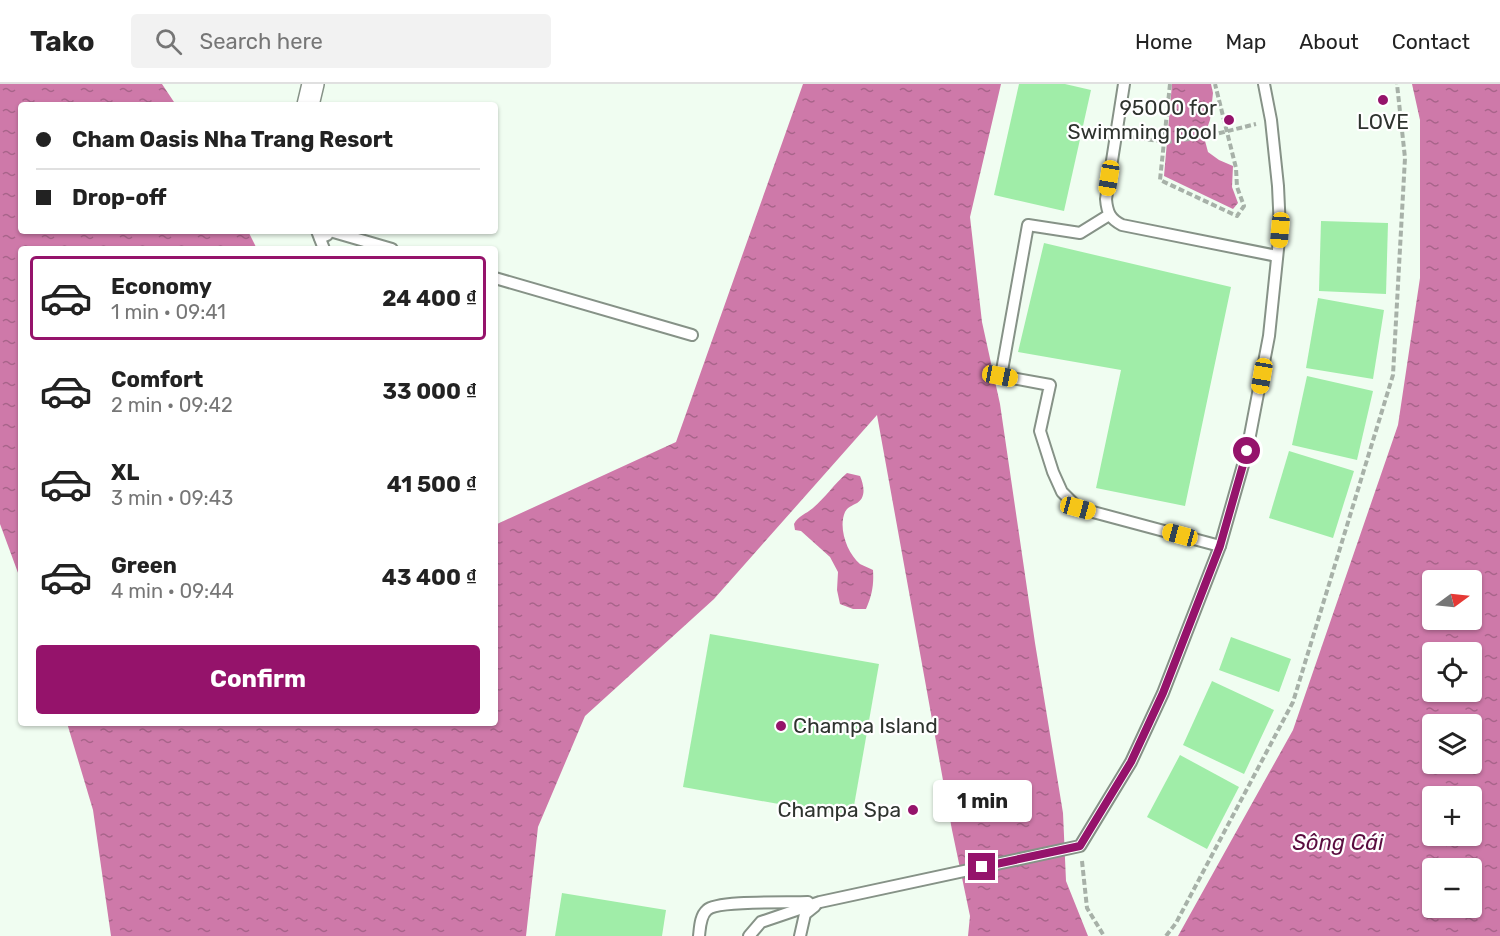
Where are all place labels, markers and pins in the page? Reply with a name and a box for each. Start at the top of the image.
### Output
marker: LOVE [1376,93,1390,107]
place label: 95000 for Swimming pool [1067,95,1217,144]
place label: LOVE [1357,109,1409,134]
marker: 95000 for Swimming pool [1222,113,1236,127]
place label: Champa Island [793,713,938,738]
marker: Champa Island [774,719,788,733]
place label: Champa Spa [778,797,901,822]
marker: Champa Spa [906,803,920,817]

